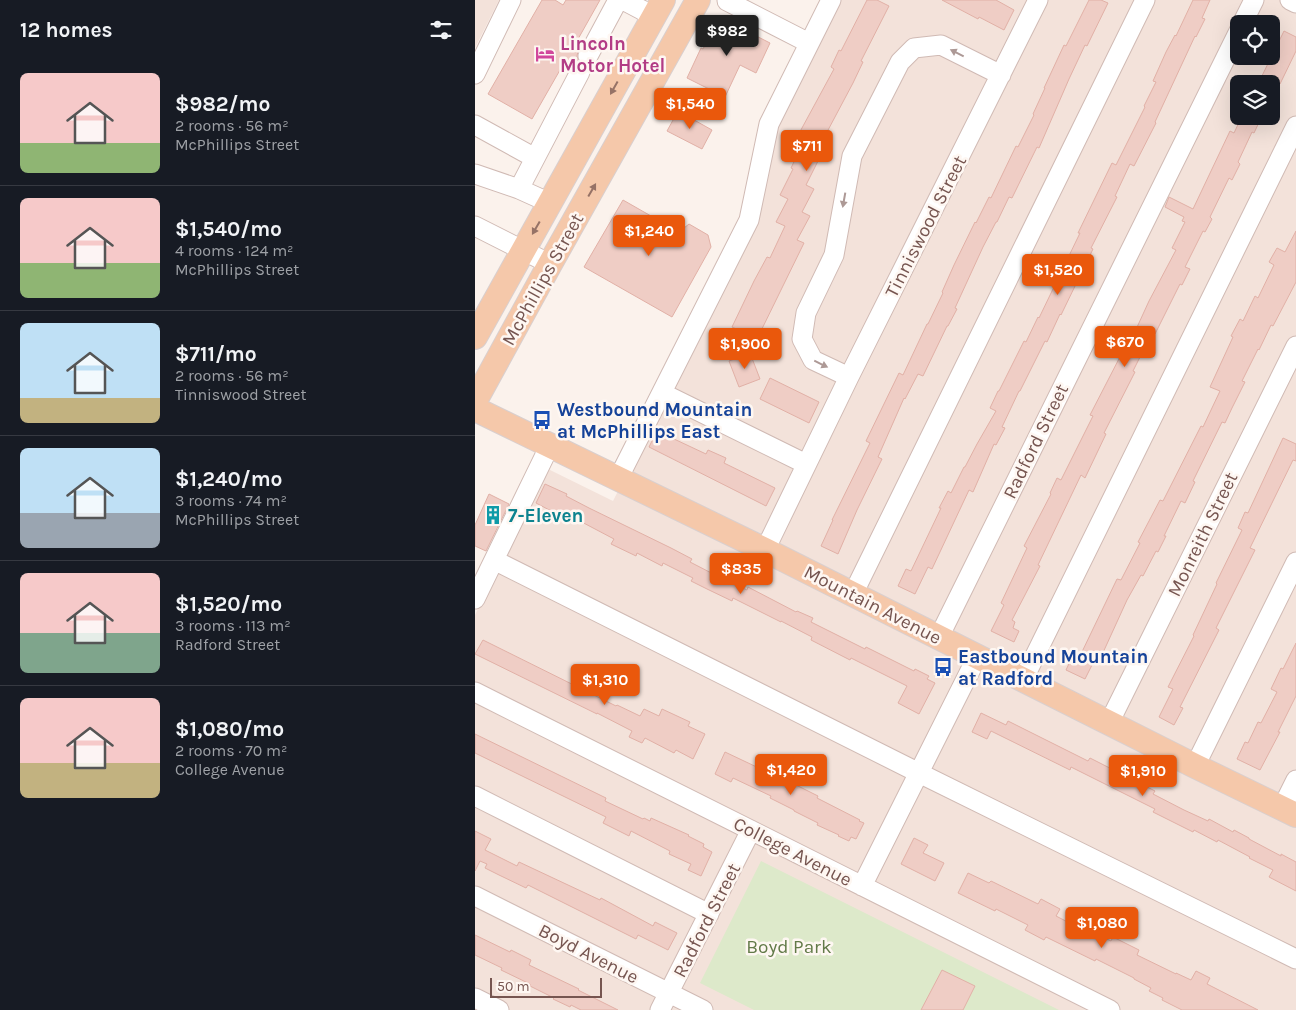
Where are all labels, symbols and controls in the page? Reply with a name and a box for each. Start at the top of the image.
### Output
pin: $982 [697,15,757,57]
map controls [1230,15,1280,125]
button: locate [1230,15,1280,65]
icon: filters [427,16,455,44]
text: 12 homes [20,18,113,42]
text: $982 [707,21,747,40]
place label: Lincoln Motor Hotel [560,33,665,77]
hotel icon: Lincoln Motor Hotel [534,43,556,65]
one-way arrow [950,49,964,57]
button: layers [1230,75,1280,125]
one-way arrow [610,81,618,96]
pin: $1,540 [649,88,731,130]
text: $982/mo [175,92,270,116]
icon: home [60,93,120,153]
text: $1,540 [665,94,715,113]
text: 2 rooms · 56 m² [175,116,289,135]
pin: $711 [777,130,837,172]
text: McPhillips Street [175,135,299,154]
text: $711 [792,136,822,155]
street label: Tinniswood Street [881,152,971,301]
one-way arrow [587,183,596,197]
one-way arrow [840,192,848,208]
street label: McPhillips Street [497,210,588,349]
pin: $1,240 [608,214,690,257]
text: $1,540/mo [175,217,282,241]
icon: home [60,218,120,278]
one-way arrow [532,220,540,235]
text: $1,240 [624,221,674,240]
text: 4 rooms · 124 m² [175,241,294,260]
pin: $1,520 [1017,254,1099,296]
text: McPhillips Street [175,260,299,279]
text: $1,520 [1033,260,1083,279]
pin: $670 [1095,326,1155,368]
pin: $1,900 [704,328,786,370]
text: $670 [1106,332,1144,351]
text: $1,900 [720,334,770,353]
text: $711/mo [175,342,257,366]
icon: home [60,343,120,403]
one-way arrow [813,360,828,368]
text: 2 rooms · 56 m² [175,366,289,385]
street label: Radford Street [999,380,1073,502]
text: Tinniswood Street [175,385,307,404]
place label: Westbound Mountain at McPhillips East [557,399,752,443]
bus stop icon: Westbound Mountain at McPhillips East [531,409,553,431]
text: $1,240/mo [175,467,282,491]
icon: home [60,468,120,528]
street label: Monreith Street [1163,469,1242,600]
text: 3 rooms · 74 m² [175,491,287,510]
building icon: 7-Eleven [482,504,504,526]
place label: 7-Eleven [508,505,583,527]
text: McPhillips Street [175,510,299,529]
pin: $835 [711,552,771,595]
text: $835 [721,559,761,578]
street label: Mountain Avenue [800,561,945,649]
text: $1,520/mo [175,592,282,616]
icon: home [60,593,120,653]
text: 3 rooms · 113 m² [175,616,291,635]
text: Radford Street [175,635,280,654]
place label: Eastbound Mountain at Radford [958,646,1148,690]
bus stop icon: Eastbound Mountain at Radford [932,656,954,678]
pin: $1,310 [564,664,646,706]
text: $1,310 [582,670,628,689]
text: $1,080/mo [175,717,284,741]
icon: home [60,718,120,778]
text: 2 rooms · 70 m² [175,741,287,760]
pin: $1,420 [750,754,832,796]
pin: $1,910 [1102,754,1184,797]
text: College Avenue [175,760,284,779]
text: $1,420 [766,760,816,779]
text: $1,910 [1120,761,1166,780]
street label: College Avenue [730,813,855,891]
street label: Radford Street [669,860,745,981]
pin: $1,080 [1061,906,1143,949]
text: $1,080 [1076,913,1128,932]
street label: Boyd Avenue [535,919,642,989]
park label: Boyd Park [746,936,832,958]
scale bar [490,975,603,998]
text: 50 m [497,978,530,995]

